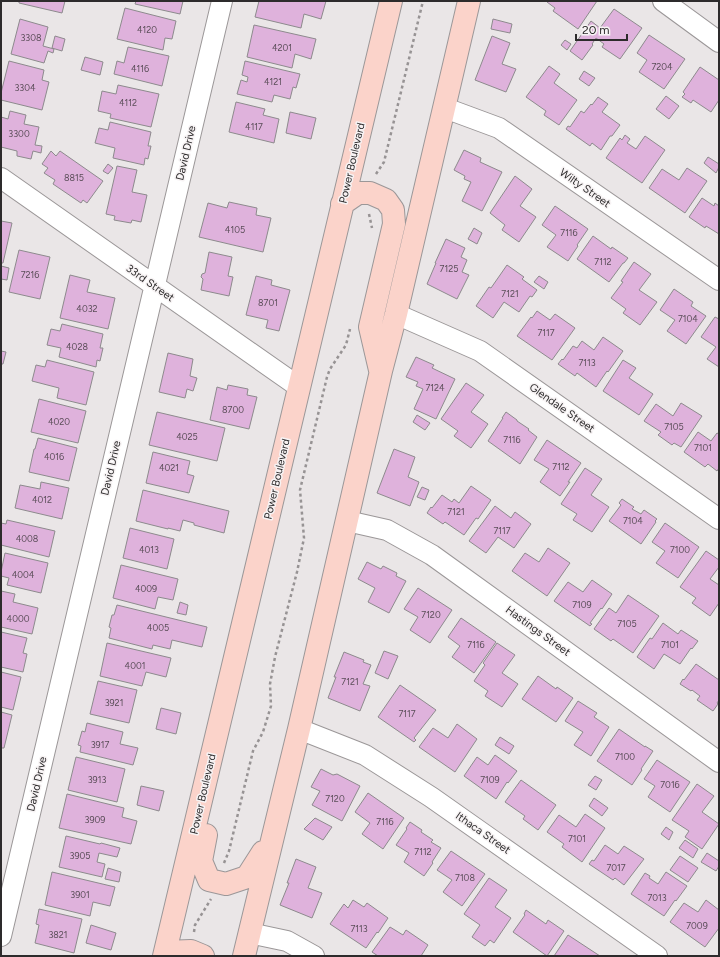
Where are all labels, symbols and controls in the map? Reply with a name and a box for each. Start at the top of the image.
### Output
scale bar [576,16,627,42]
text: 20 m [582,23,610,37]
house number: 4120 [137,24,157,35]
house number: 3308 [20,32,42,43]
house number: 4201 [272,42,292,53]
house number: 7204 [651,61,673,72]
house number: 4116 [131,63,149,74]
house number: 4121 [264,76,282,87]
house number: 3304 [14,82,36,93]
house number: 4112 [119,97,137,108]
house number: 4117 [245,121,263,132]
street label: Power Boulevard [336,121,368,205]
street label: David Drive [173,124,199,182]
house number: 3300 [8,128,30,139]
street label: Wilty Street [557,166,613,210]
house number: 8815 [64,172,84,183]
house number: 4105 [225,224,245,235]
house number: 7116 [560,227,578,238]
house number: 7112 [594,256,612,267]
street label: 33rd Street [123,262,177,304]
house number: 7125 [440,263,458,274]
house number: 7216 [21,269,39,280]
house number: 7121 [501,288,519,299]
house number: 8701 [258,297,278,308]
house number: 4032 [76,303,98,314]
house number: 7104 [678,313,698,324]
house number: 7117 [537,327,555,338]
house number: 4028 [66,341,88,352]
house number: 7113 [578,357,596,368]
street label: Glendale Street [527,381,597,435]
house number: 7124 [425,382,445,393]
house number: 8700 [222,404,244,415]
house number: 4020 [48,416,70,427]
house number: 7105 [664,421,684,432]
house number: 4025 [176,431,198,442]
house number: 7116 [503,434,521,445]
street label: Power Boulevard [261,437,293,521]
street label: David Drive [98,439,124,497]
house number: 7101 [694,442,712,453]
house number: 4016 [44,451,64,462]
house number: 7112 [552,461,570,472]
house number: 4021 [159,462,179,473]
house number: 4012 [32,494,52,505]
house number: 7121 [447,506,465,517]
house number: 7104 [623,515,643,526]
house number: 7117 [493,525,511,536]
house number: 4008 [16,533,39,544]
house number: 4013 [139,544,159,555]
house number: 7100 [670,544,690,555]
house number: 4004 [12,569,35,580]
house number: 4009 [135,583,157,594]
house number: 7109 [572,599,592,610]
street label: Hastings Street [503,603,573,659]
house number: 7120 [421,609,441,620]
house number: 4000 [7,613,30,624]
house number: 7105 [617,618,637,629]
house number: 4005 [147,622,169,633]
house number: 7116 [467,639,485,650]
house number: 7101 [661,639,679,650]
house number: 4001 [125,660,145,671]
house number: 7121 [341,676,359,687]
house number: 3921 [105,697,123,708]
house number: 7117 [398,708,416,719]
house number: 3917 [91,739,109,750]
house number: 7100 [615,751,635,762]
street label: Power Boulevard [187,752,219,836]
street label: David Drive [24,755,50,813]
house number: 3913 [88,774,106,785]
house number: 7109 [480,774,500,785]
house number: 7016 [660,779,680,790]
house number: 7120 [325,793,345,804]
street label: Ithaca Street [453,809,513,857]
house number: 3909 [85,814,105,825]
house number: 7116 [376,816,394,827]
house number: 7101 [568,833,586,844]
house number: 7112 [414,846,432,857]
house number: 3905 [70,850,90,861]
house number: 7017 [606,862,626,873]
house number: 7108 [455,872,475,883]
house number: 3901 [70,889,90,900]
house number: 7013 [647,892,667,903]
house number: 7009 [686,920,708,931]
house number: 7113 [350,923,368,934]
house number: 3821 [48,929,68,940]

